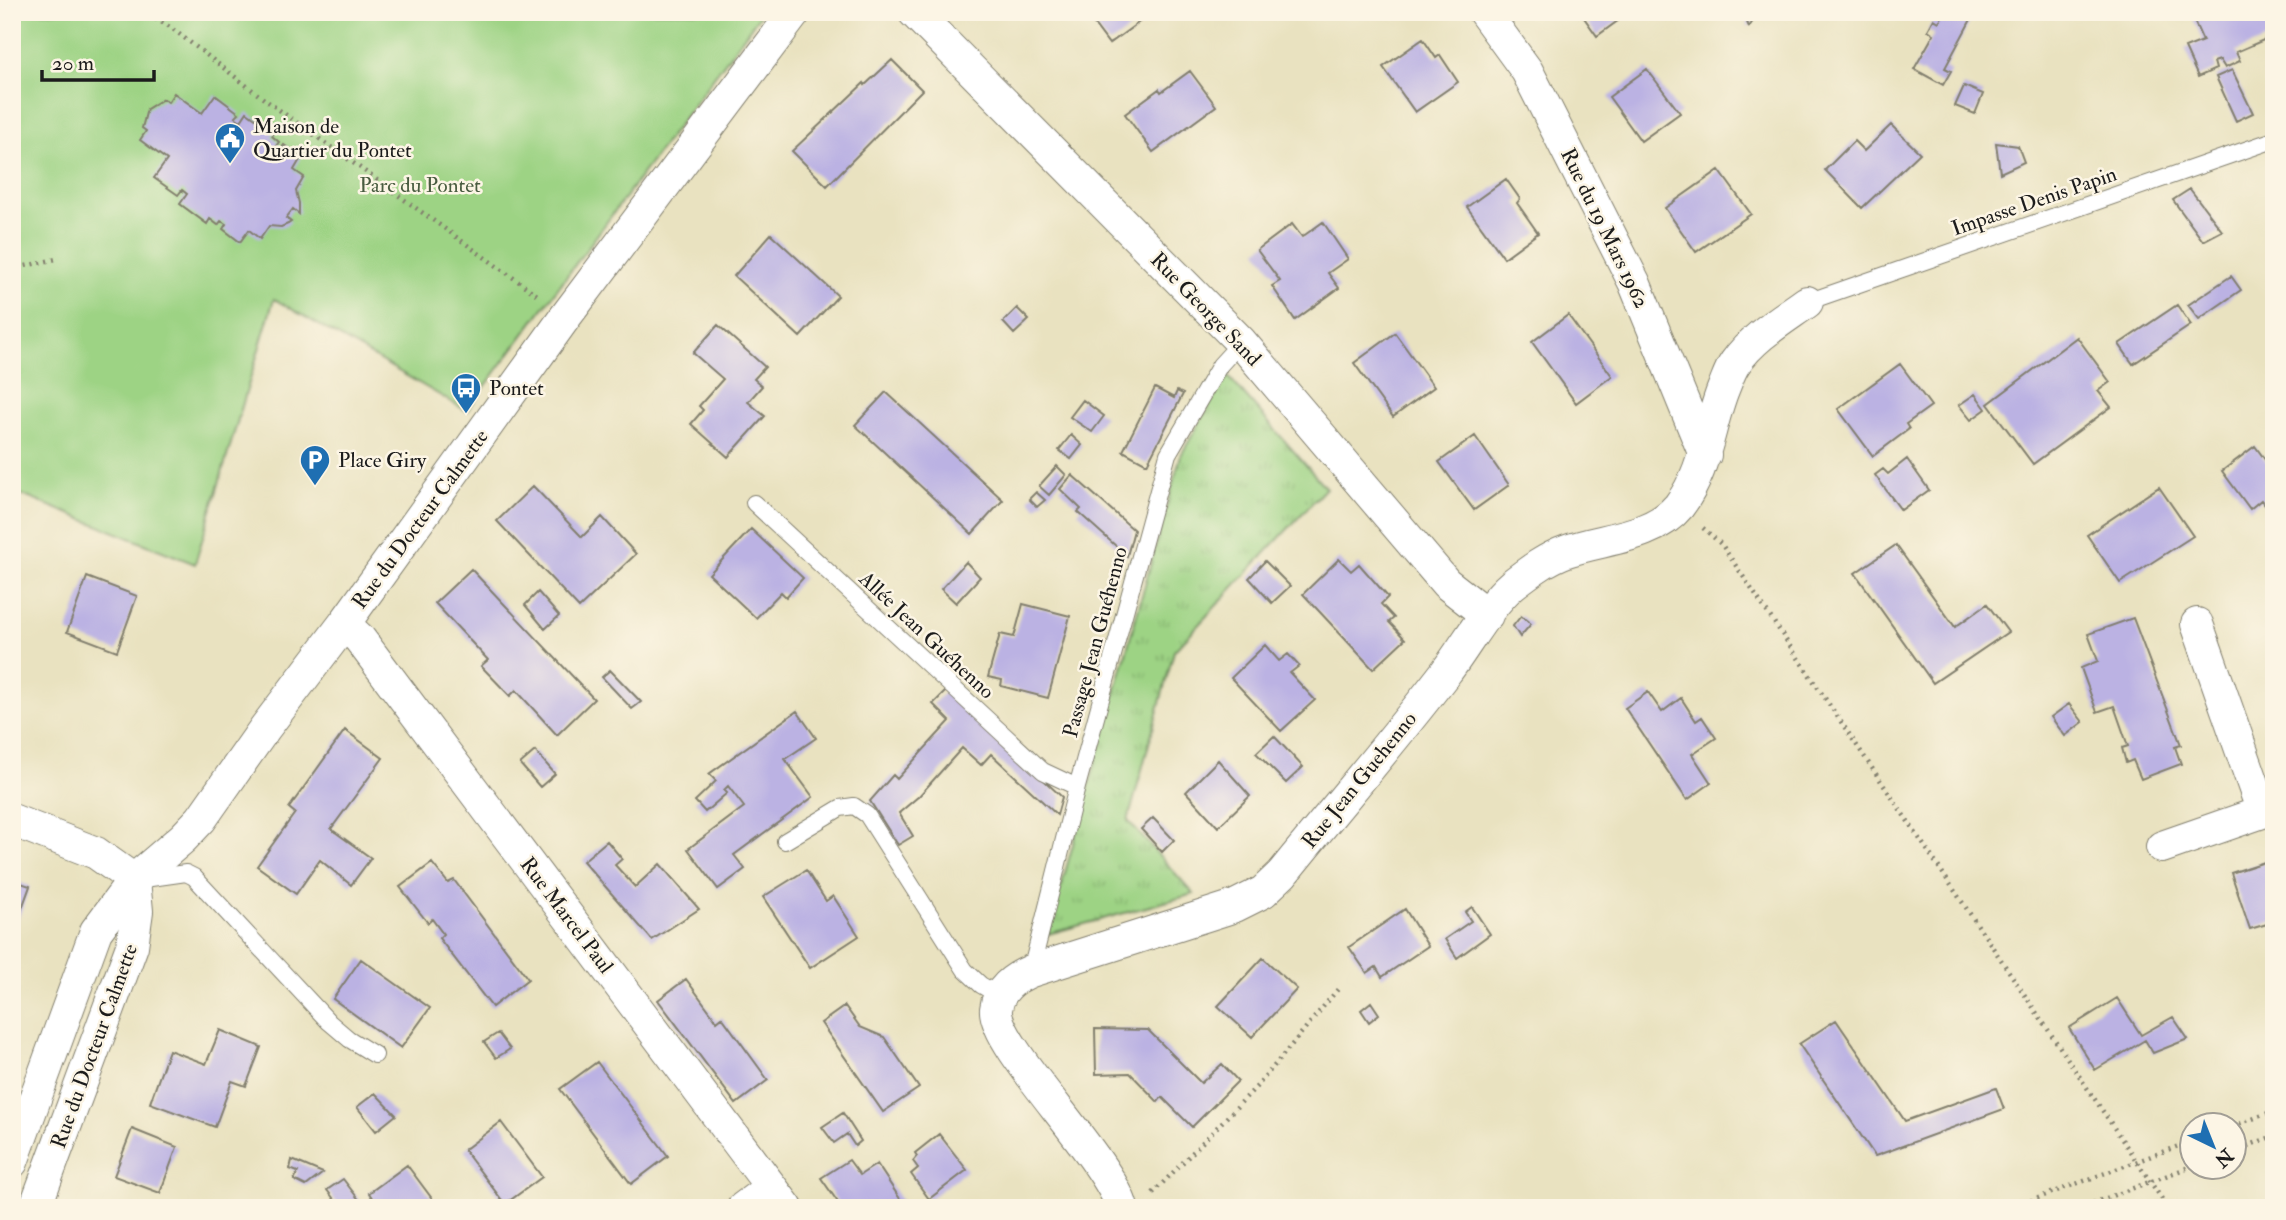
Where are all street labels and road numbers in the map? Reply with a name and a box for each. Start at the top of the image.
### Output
street label: Rue du 19 Mars 1962 [1554,144,1655,313]
street label: Impasse Denis Papin [1948,161,2120,242]
street label: Rue George Sand [1144,247,1267,372]
street label: Rue du Docteur Calmette [346,424,495,614]
street label: Passage Jean Guéhenno [1057,544,1134,741]
street label: Allée Jean Guéhenno [853,565,1000,705]
street label: Rue Jean Guehenno [1296,706,1423,854]
street label: Rue Marcel Paul [514,852,620,979]
street label: Rue du Docteur Calmette [45,940,144,1152]

